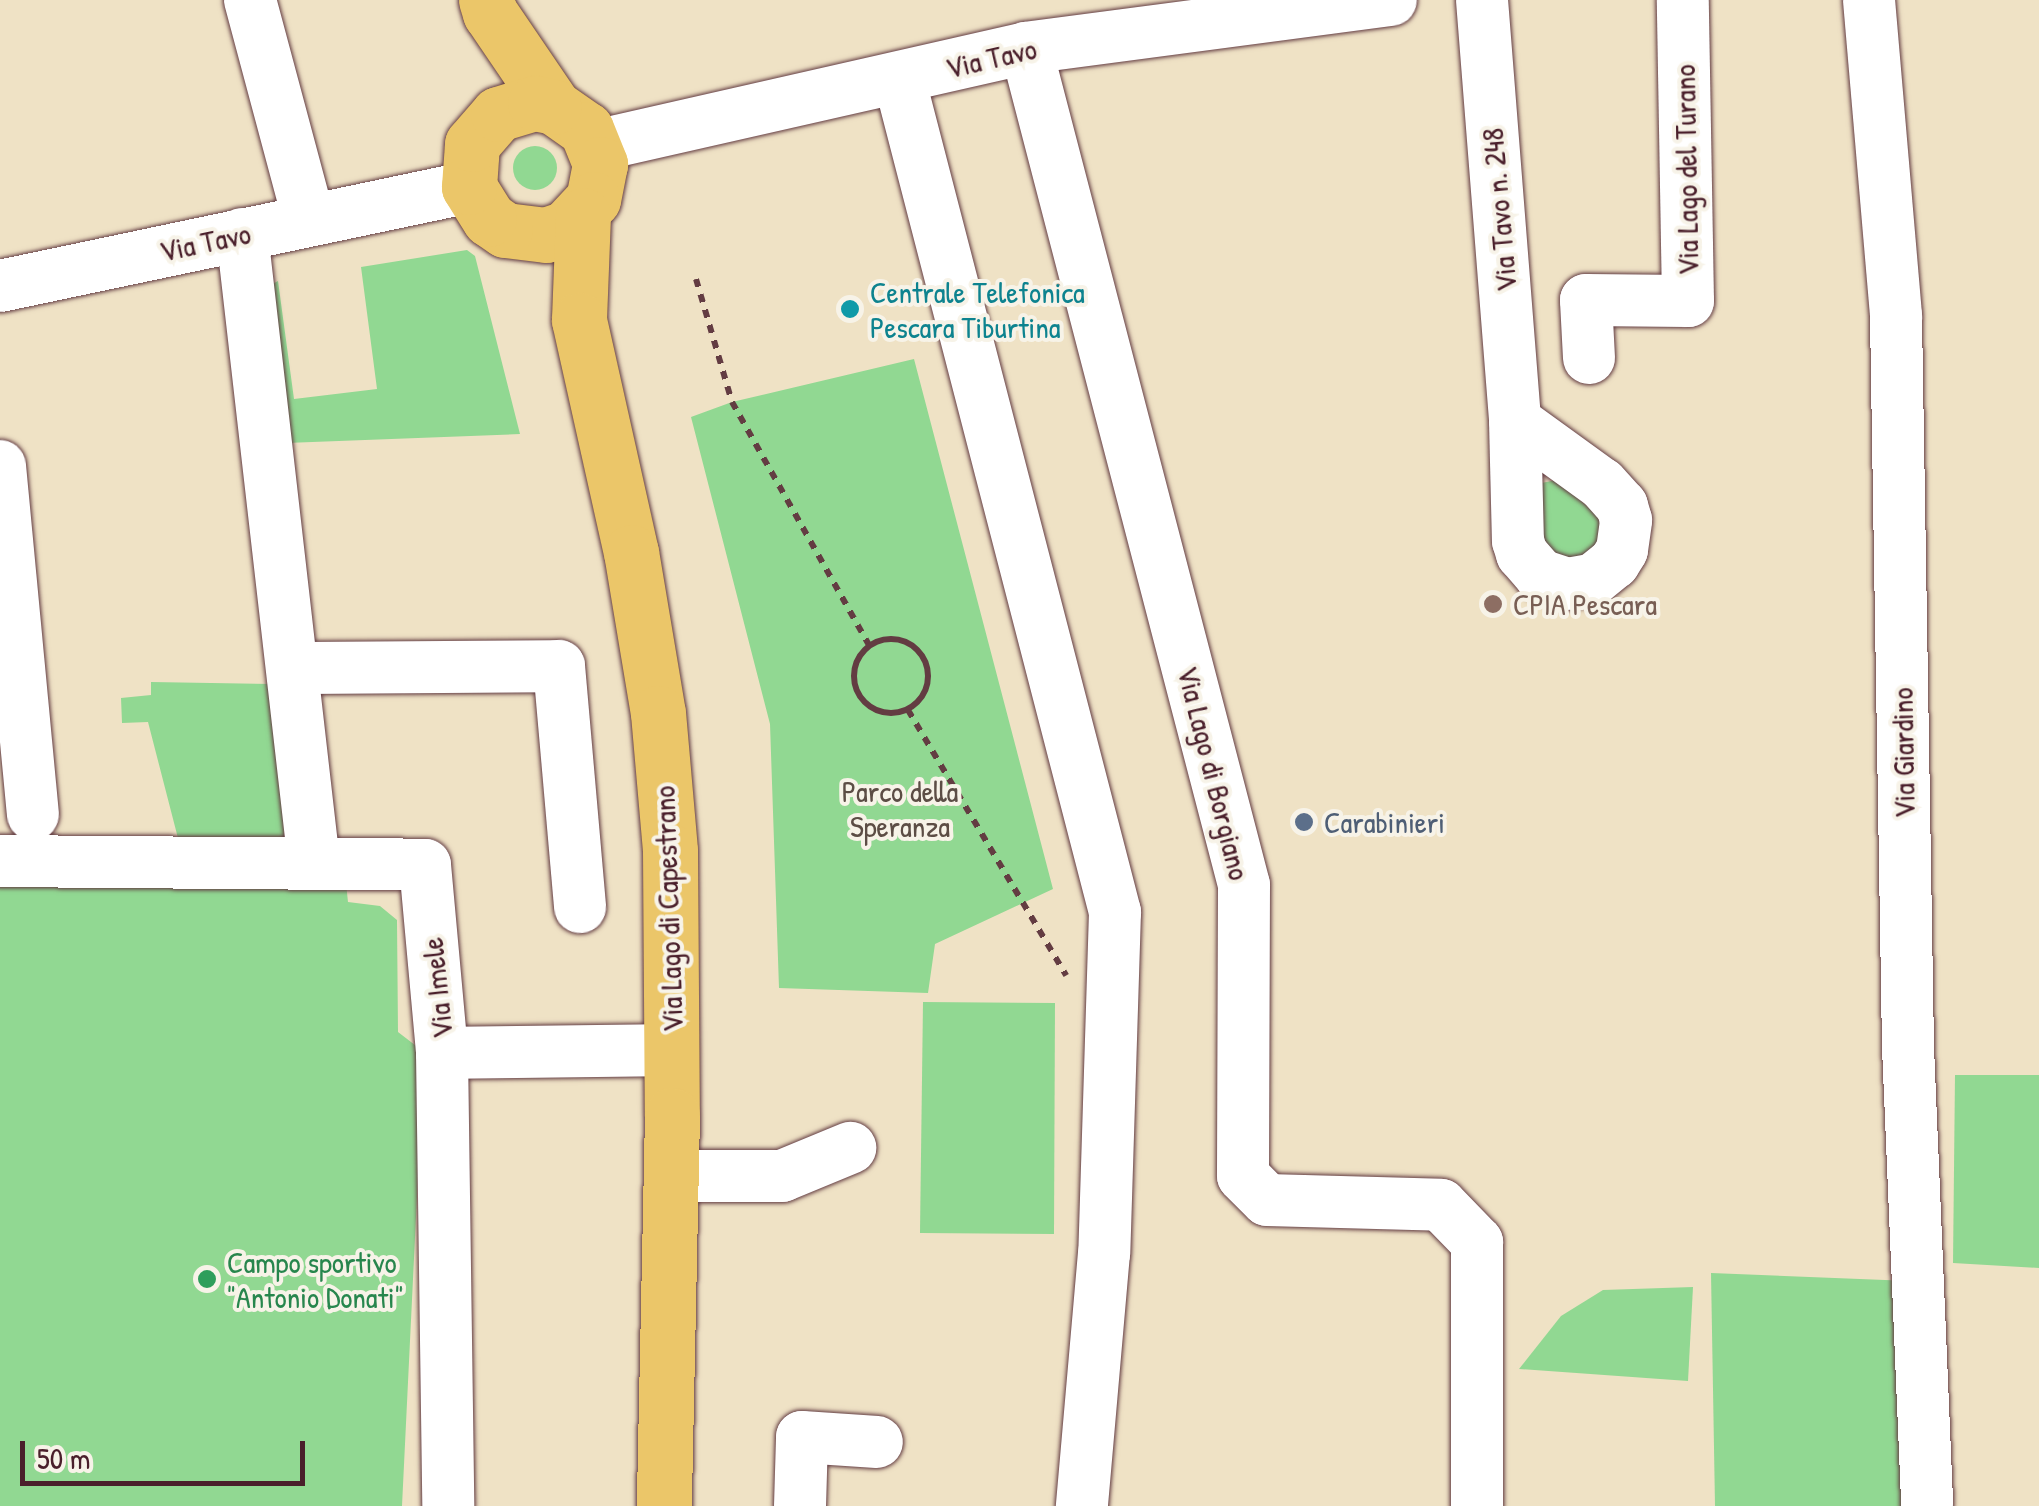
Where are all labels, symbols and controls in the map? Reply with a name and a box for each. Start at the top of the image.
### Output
street label: Via Tavo [942,30,1040,86]
street label: Via Lago del Turano [1666,64,1706,276]
street label: Via Tavo n. 248 [1474,127,1524,293]
street label: Via Tavo [156,215,254,269]
place label: Centrale Telefonica Pescara Tiburtina [870,274,1085,344]
marker: Centrale Telefonica Pescara Tiburtina [839,298,861,320]
place label: CPIA Pescara [1513,586,1657,622]
marker: CPIA Pescara [1482,593,1504,615]
street label: Via Lago di Borgiano [1170,662,1258,884]
street label: Via Giardino [1884,687,1922,819]
park label: Parco della Speranza [842,773,958,844]
street label: Via Lago di Capestrano [646,785,690,1033]
place label: Carabinieri [1324,804,1445,840]
marker: Carabinieri [1293,811,1315,833]
street label: Via Imele [414,936,460,1040]
place label: Campo sportivo "Antonio Donati" [227,1244,404,1314]
marker: Campo sportivo "Antonio Donati" [196,1268,218,1290]
scale bar [25,1421,310,1483]
text: 50 m [37,1438,90,1478]

